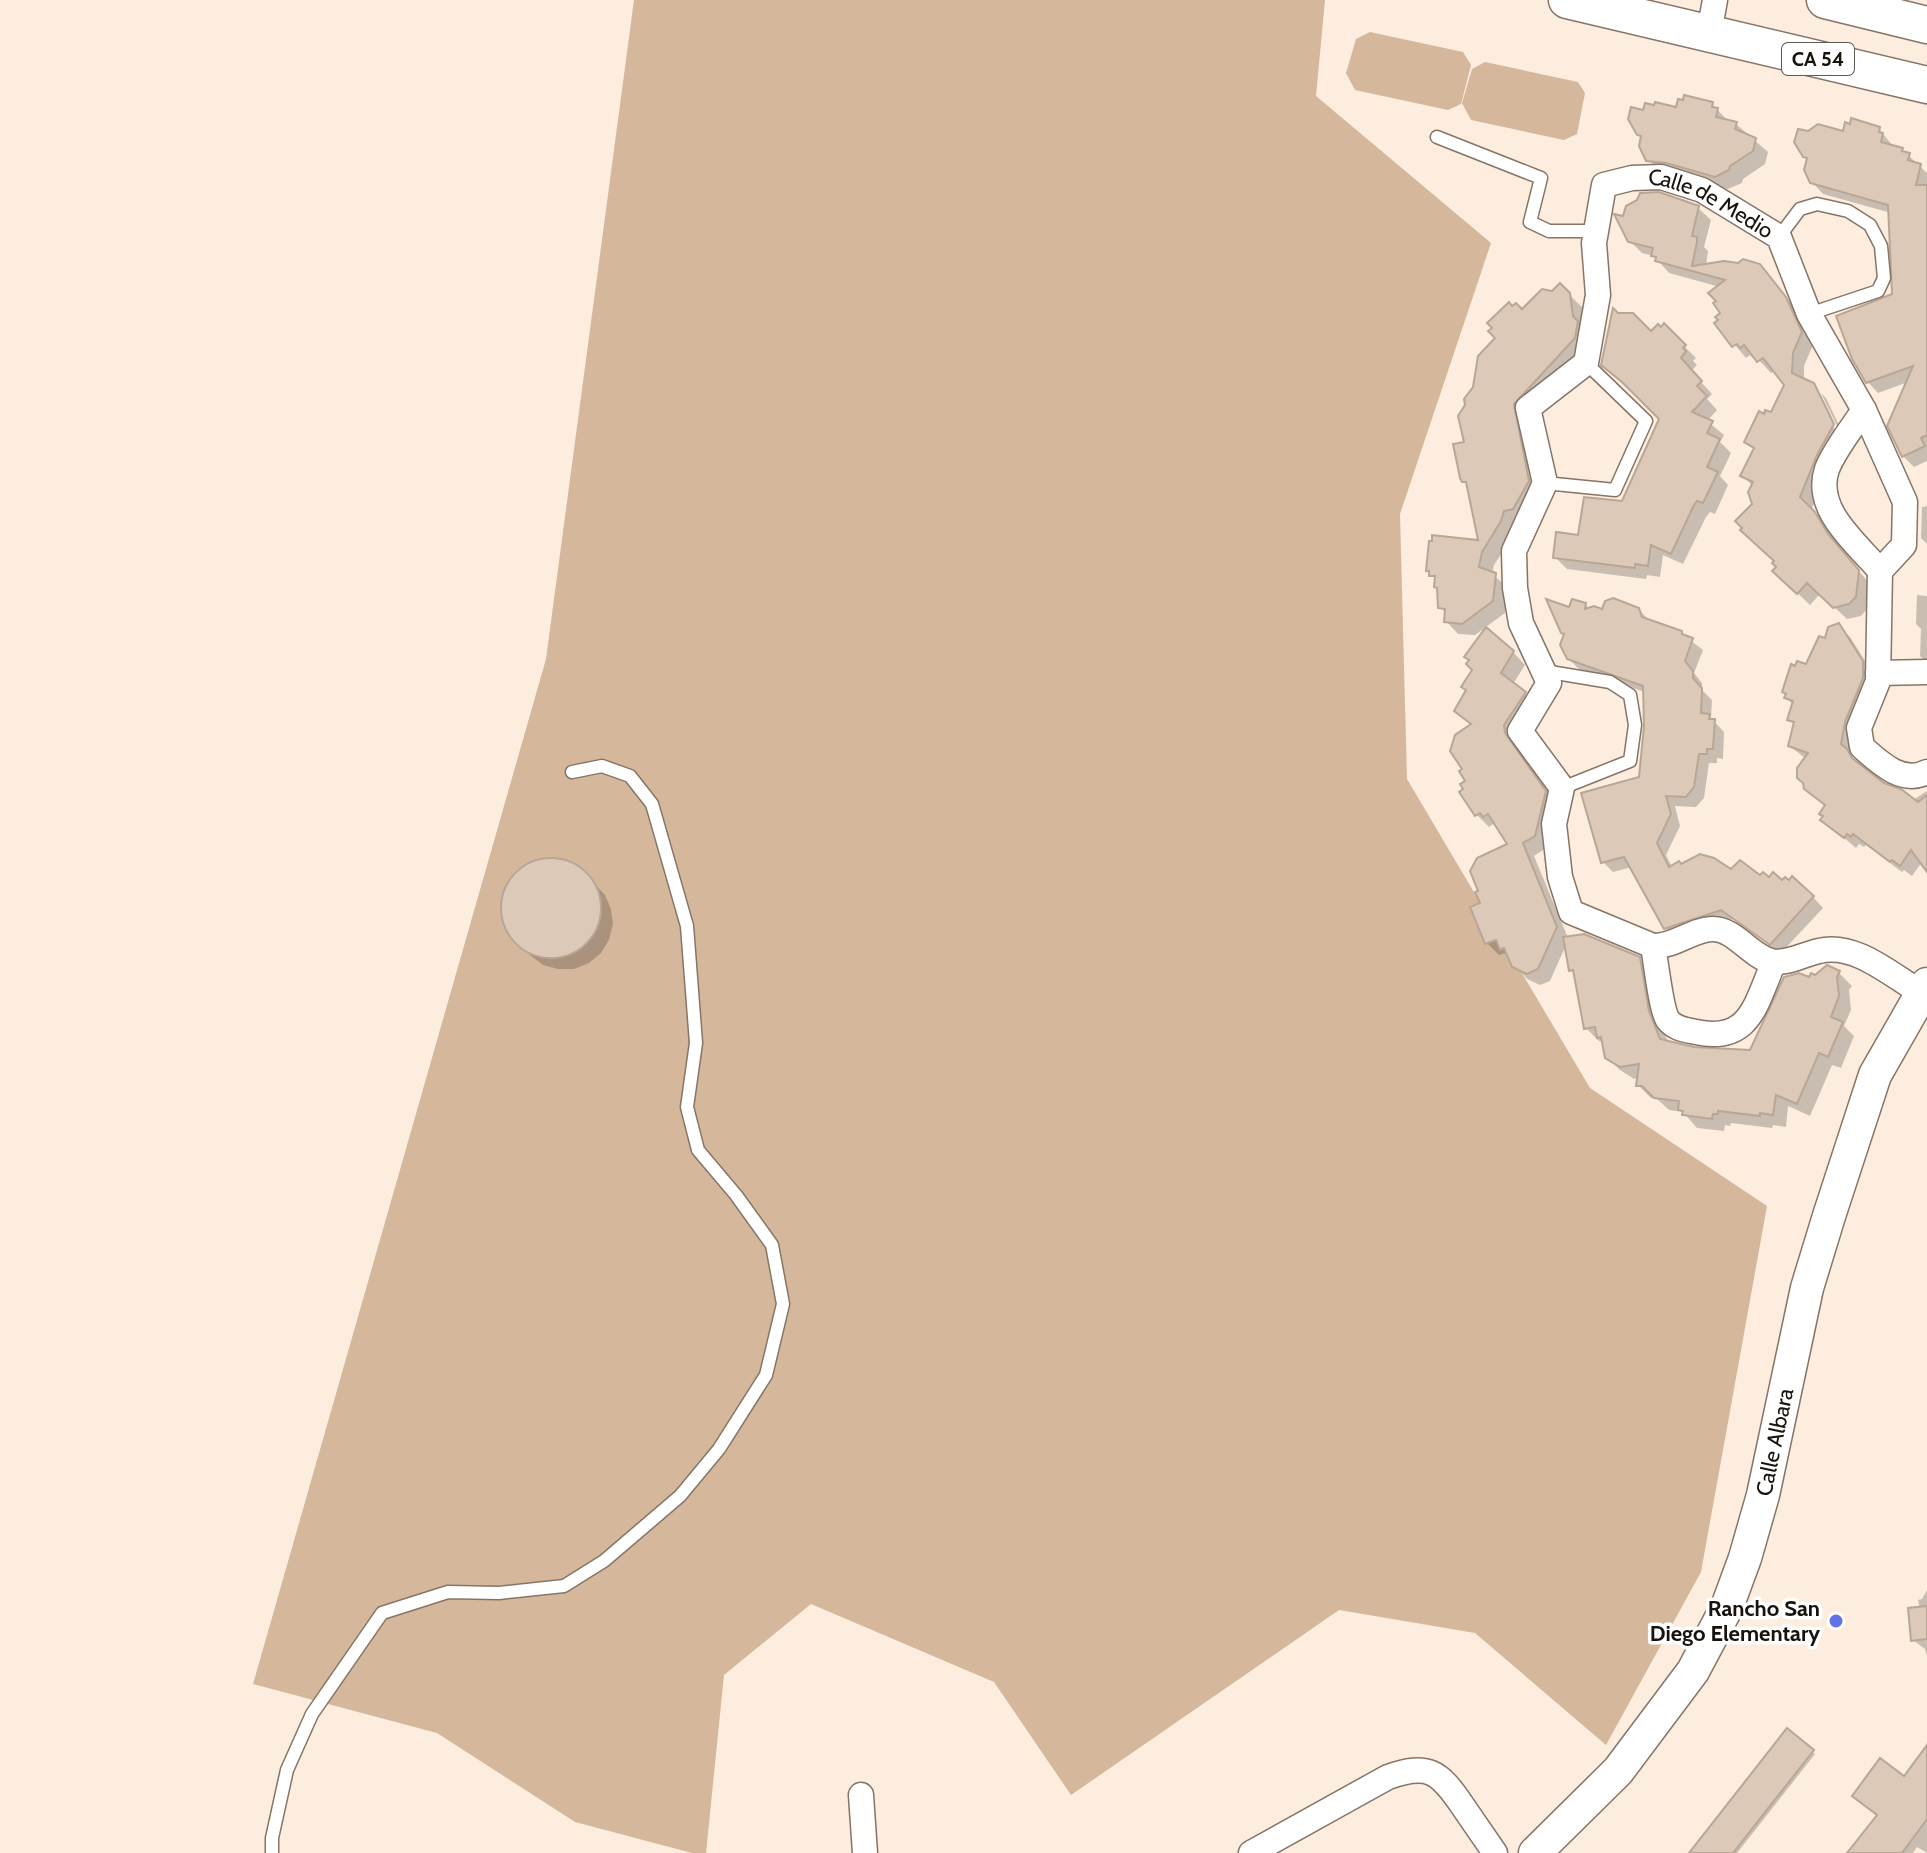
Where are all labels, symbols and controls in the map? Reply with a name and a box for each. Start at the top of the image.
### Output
road number: CA 54 [1782,43,1854,75]
street label: Calle de Medio [1648,164,1778,244]
street label: Calle Albara [1750,1385,1799,1498]
place label: Rancho San Diego Elementary [1650,1595,1820,1647]
marker: Rancho San Diego Elementary [1827,1612,1845,1630]

